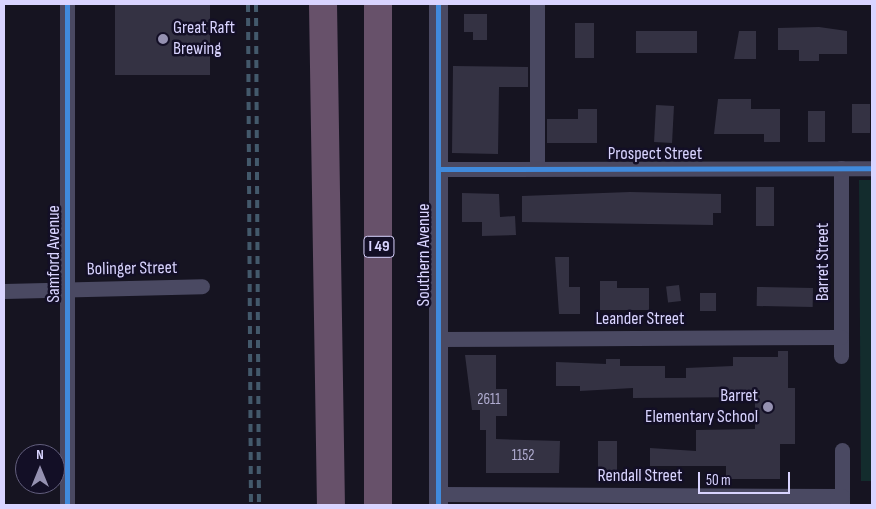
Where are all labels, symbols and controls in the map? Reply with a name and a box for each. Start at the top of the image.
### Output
place label: Great Raft Brewing [173,18,235,60]
marker: Great Raft Brewing [157,33,169,45]
street label: Prospect Street [608,143,702,165]
street label: Southern Avenue [413,204,435,306]
street label: Samford Avenue [43,205,65,303]
street label: Barret Street [812,223,834,301]
road number: I 49 [363,233,395,260]
street label: Bolinger Street [87,257,177,281]
street label: Leander Street [595,308,685,330]
place label: Barret Elementary School [645,386,758,428]
house number: 2611 [477,391,501,409]
marker: Barret Elementary School [762,401,774,413]
north arrow [15,444,65,494]
text: N [36,446,44,463]
house number: 1152 [512,447,534,465]
scale bar [701,462,794,494]
street label: Rendall Street [597,465,683,487]
text: 50 m [706,471,731,490]

